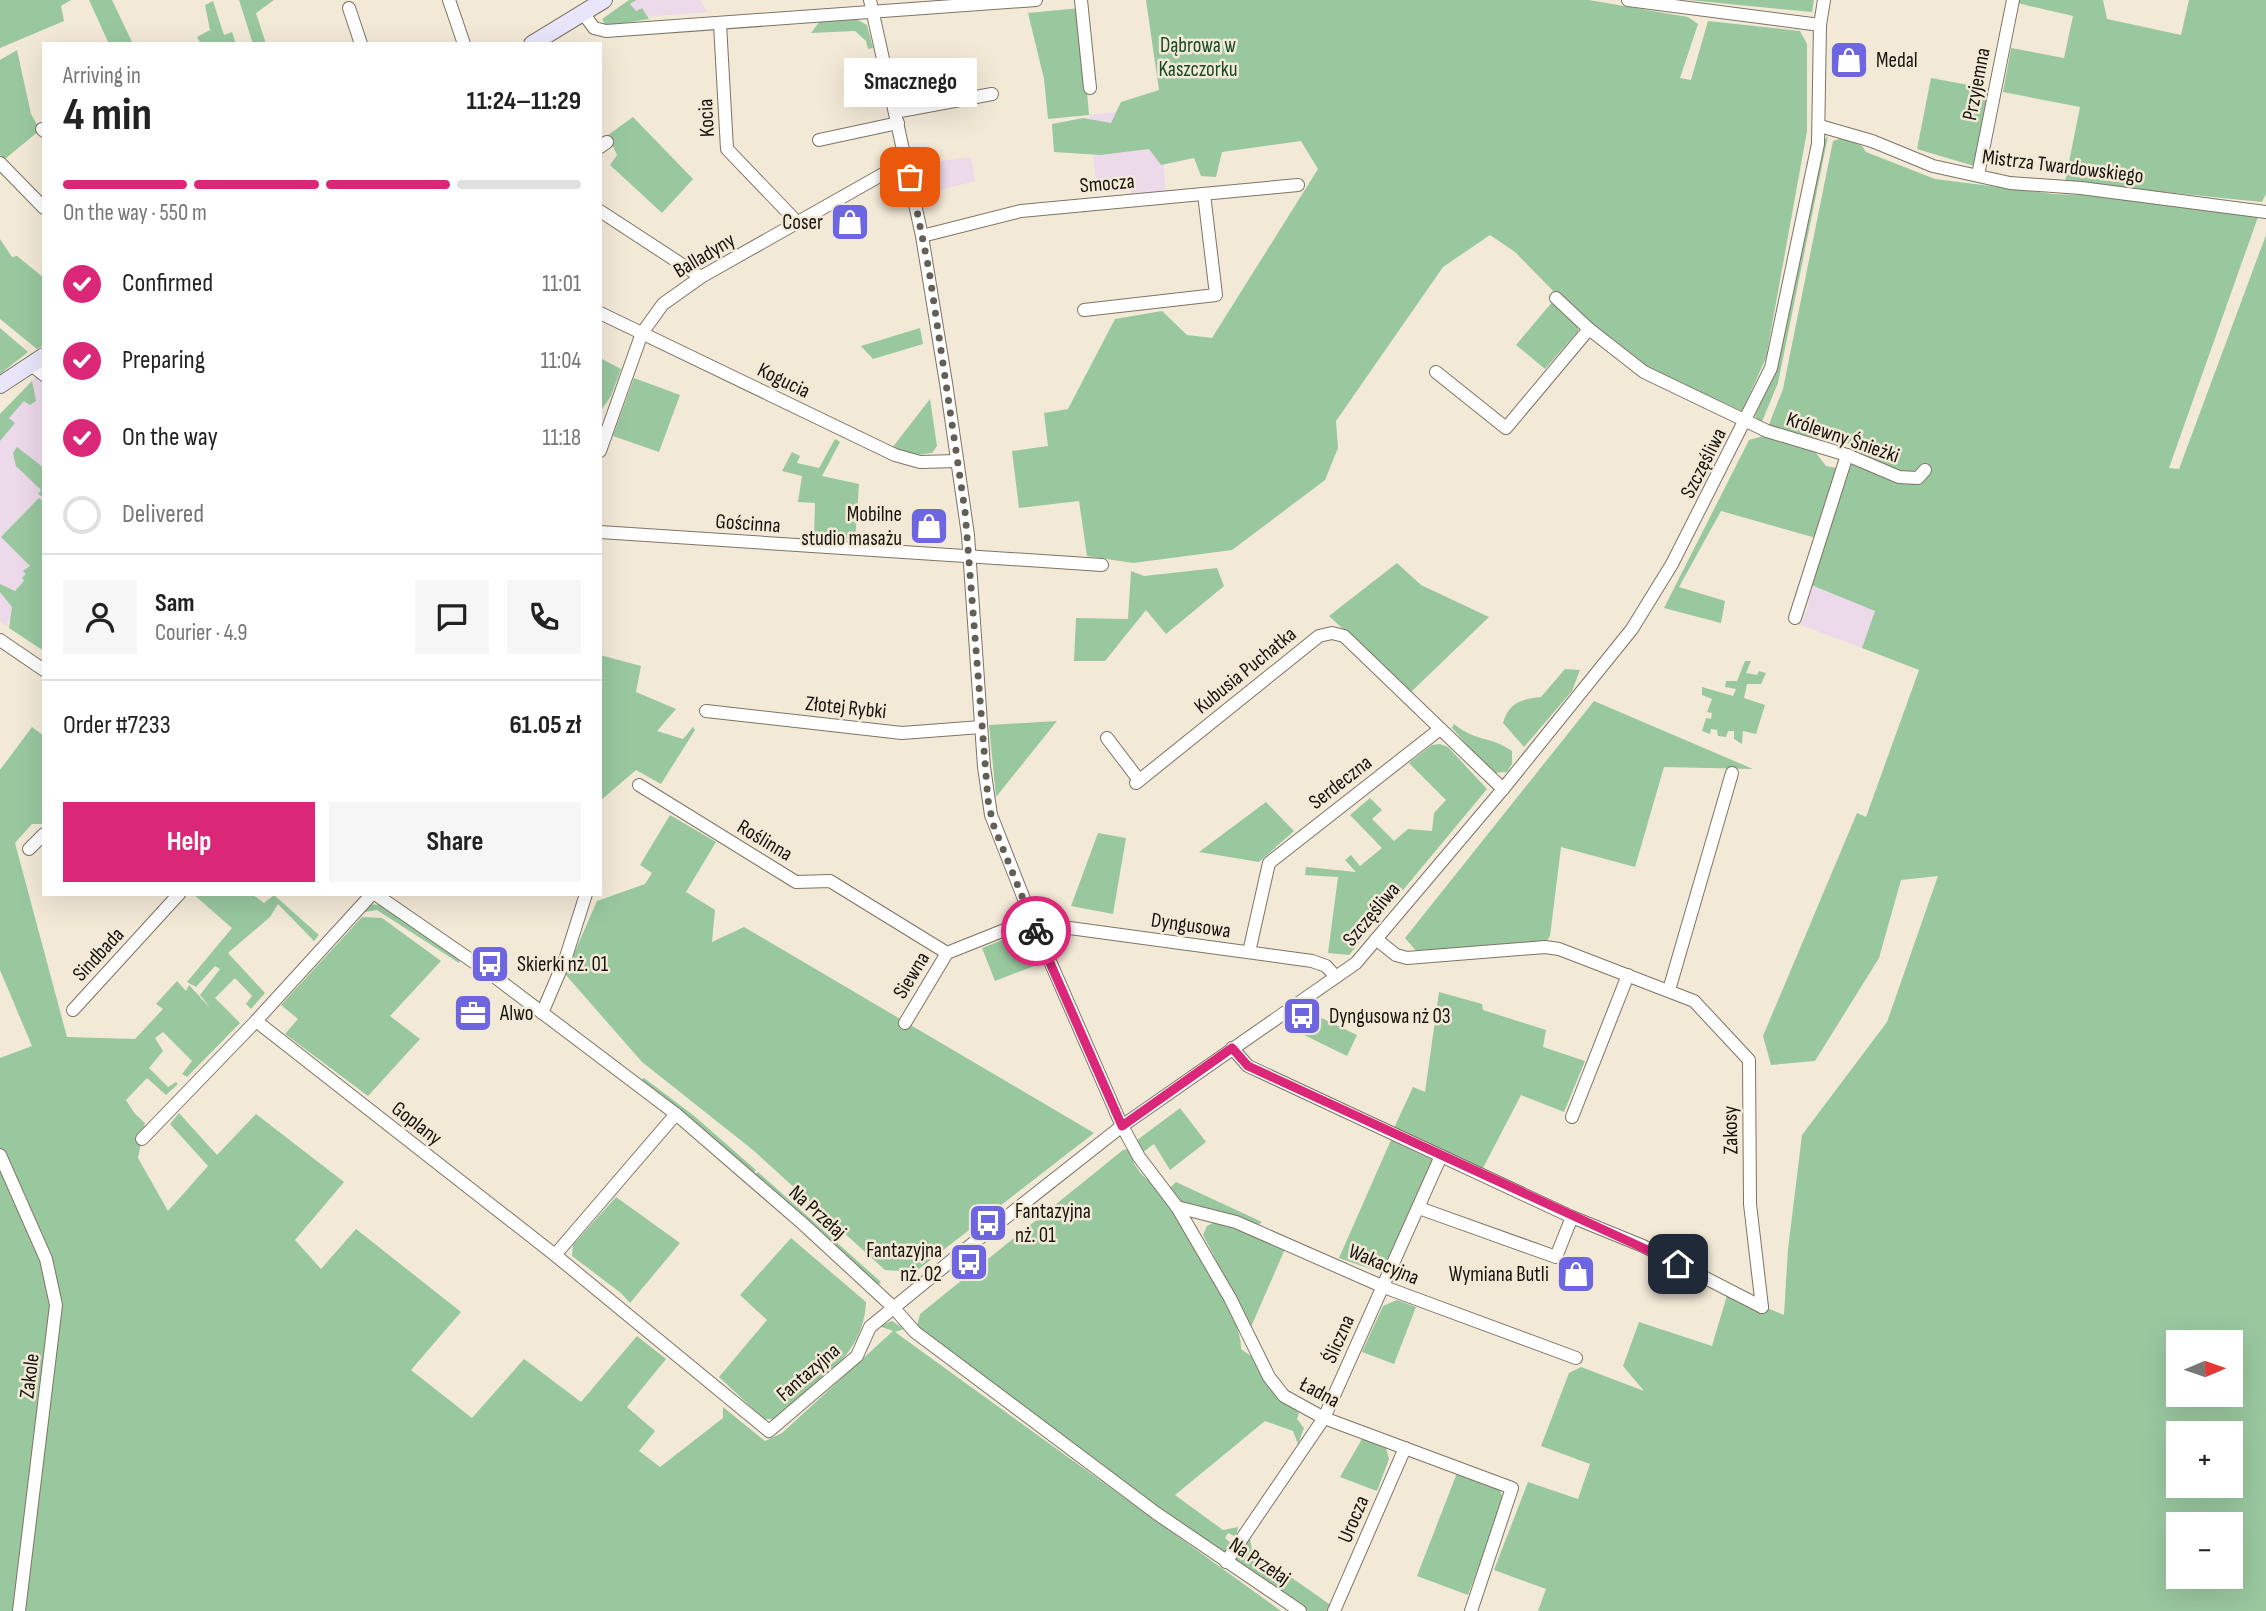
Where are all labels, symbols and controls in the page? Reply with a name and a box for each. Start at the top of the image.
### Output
park label: Dąbrowa w Kaszczorku [1158,33,1238,82]
shop icon: Medal [1828,39,1870,81]
street label: Przyjemna [1957,46,1996,123]
place label: Medal [1876,48,1918,73]
callout: Smacznego [844,58,976,107]
text: Arriving in [63,62,141,90]
text: Smacznego [864,68,957,96]
text: 11:24–11:29 [466,86,581,117]
text: 4 min [63,88,152,143]
street label: Kocia [693,98,720,138]
street label: Mistrza Twardowskiego [1981,144,2145,189]
pin [880,147,940,207]
icon: bag [891,158,929,196]
street label: Smocza [1079,169,1136,198]
text: On the way · 550 m [63,199,207,227]
shop icon: Coser [829,201,871,243]
place label: Coser [782,210,823,235]
street label: Balladyny [669,227,740,283]
icon: check [63,265,101,303]
text: Confirmed [122,268,213,299]
text: 11:01 [542,270,581,298]
icon: check [63,342,101,380]
text: Preparing [122,345,205,376]
text: 11:04 [541,347,581,375]
street label: Kogucia [753,357,814,404]
street label: Królewny Śnieżki [1783,406,1903,469]
icon: check [63,419,101,457]
text: On the way [122,422,218,453]
text: 11:18 [542,424,581,452]
street label: Szczęśliwa [1675,424,1732,503]
text: Delivered [122,499,204,530]
place label: Mobilne studio masażu [801,502,902,551]
shop icon: Mobilne studio masażu [908,505,950,547]
street label: Gościnna [715,509,781,538]
button: person [63,580,137,654]
button: chat [415,580,489,654]
button: phone [507,580,581,654]
text: Sam [155,588,195,619]
text: Courier · 4.9 [155,619,247,647]
street label: Kubusia Puchatka [1189,622,1301,719]
street label: Złotej Rybki [804,691,888,724]
text: Order #7233 [63,710,171,741]
text: 61.05 zł [509,710,581,741]
street label: Serdeczna [1304,750,1377,815]
button: Help [63,802,315,882]
button: Share [329,802,581,882]
street label: Roślinna [733,814,797,867]
street label: Szczęśliwa [1338,877,1405,951]
courier [1001,896,1071,966]
street label: Dyngusowa [1149,908,1232,943]
icon: bike [1017,912,1055,950]
street label: Sindbada [67,922,129,986]
bus stop icon: Skierki nż. 01 [469,943,511,985]
street label: Siewna [888,947,935,1003]
place label: Skierki nż. 01 [517,952,609,977]
office icon: Alwo [452,992,494,1034]
bus stop icon: Dyngusowa nż 03 [1281,995,1323,1037]
place label: Alwo [499,1001,534,1026]
place label: Dyngusowa nż 03 [1329,1004,1451,1029]
street label: Goplany [387,1096,447,1151]
street label: Zakosy [1718,1106,1743,1154]
street label: Na Przełaj [784,1180,851,1245]
place label: Fantazyjna nż. 01 [1015,1199,1091,1248]
bus stop icon: Fantazyjna nż. 01 [967,1202,1009,1244]
pin [1648,1234,1708,1294]
place label: Fantazyjna nż. 02 [866,1238,942,1287]
street label: Wakacyjna [1345,1238,1423,1291]
bus stop icon: Fantazyjna nż. 02 [948,1241,990,1283]
icon: home [1659,1245,1697,1283]
shop icon: Wymiana Butli [1555,1253,1597,1295]
place label: Wymiana Butli [1449,1262,1549,1287]
street label: Śliczna [1317,1311,1360,1367]
north arrow [2166,1330,2244,1407]
map controls [2166,1330,2243,1589]
street label: Fantazyjna [772,1338,845,1407]
street label: Zakole [14,1352,45,1400]
street label: Ładna [1295,1371,1344,1413]
button: + [2166,1421,2243,1498]
street label: Urocza [1332,1492,1374,1546]
button: − [2166,1512,2243,1589]
street label: Na Przełaj [1224,1532,1295,1591]

